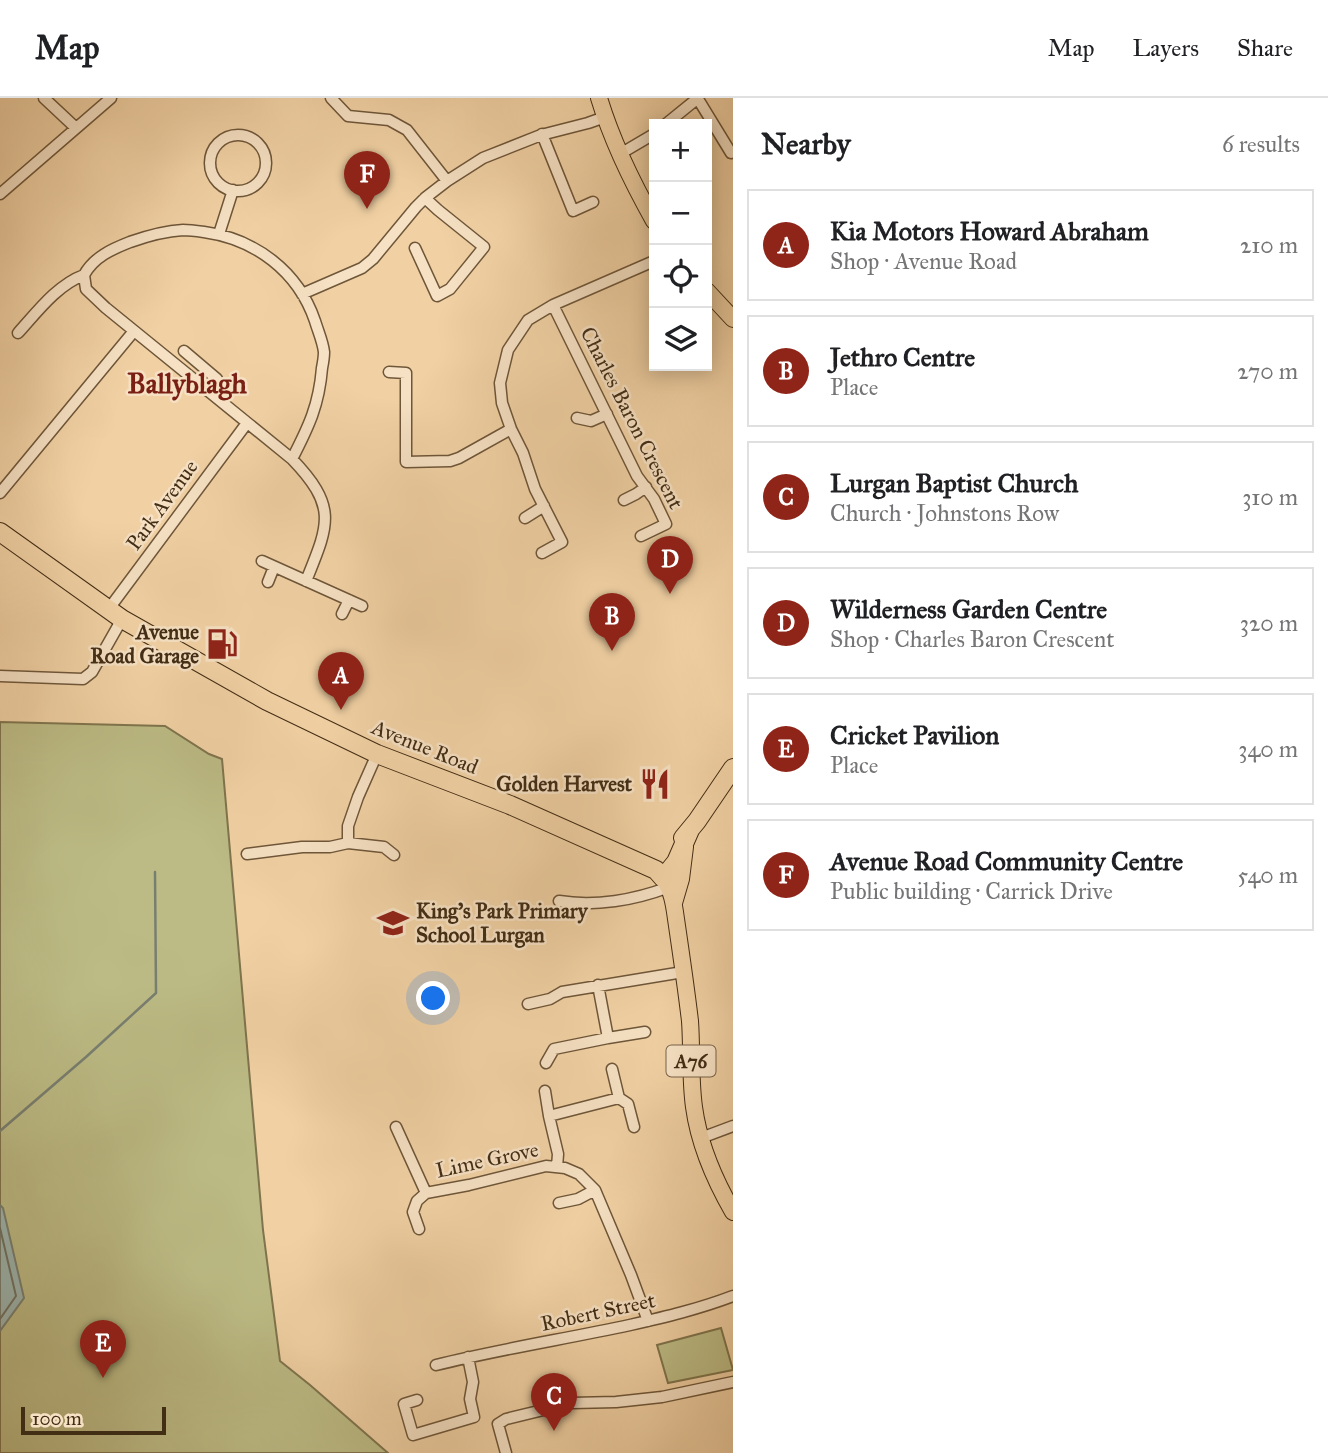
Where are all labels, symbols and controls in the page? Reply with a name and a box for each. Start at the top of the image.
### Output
text: Map [35,28,99,68]
text: Map [1048,33,1095,63]
text: Layers [1133,33,1199,63]
text: Share [1237,33,1293,63]
map controls [649,119,712,371]
button: + [649,119,712,182]
text: Nearby [761,126,851,162]
text: 6 results [1222,130,1300,158]
pin: F [344,151,390,209]
button: − [649,182,712,245]
text: Kia Motors Howard Abraham [830,215,1149,247]
text: A [778,231,794,259]
text: 210 m [1240,231,1298,259]
button: locate [649,245,712,308]
text: Shop · Avenue Road [830,247,1017,275]
button: layers [649,308,712,371]
street label: Charles Baron Crescent [575,323,689,514]
text: Jethro Centre [830,341,975,373]
text: B [778,357,794,385]
text: 270 m [1237,357,1298,385]
district label: Ballyblagh [127,366,247,401]
text: Place [830,373,878,401]
street label: Park Avenue [120,454,204,555]
text: Lurgan Baptist Church [830,467,1078,499]
text: C [778,483,794,511]
text: 310 m [1242,483,1298,511]
text: Church · Johnstons Row [830,499,1059,527]
pin: D [647,536,693,594]
pin: B [589,593,635,651]
text: Wilderness Garden Centre [830,593,1107,625]
text: D [777,609,795,637]
text: 320 m [1240,609,1298,637]
place label: Avenue Road Garage [90,619,199,669]
text: Shop · Charles Baron Crescent [830,625,1114,653]
fuel station icon: Avenue Road Garage [205,627,239,661]
pin: A [318,652,364,710]
street label: Avenue Road [367,714,482,780]
text: Cricket Pavilion [830,719,999,751]
text: E [778,735,794,763]
text: 340 m [1238,735,1298,763]
text: Place [830,751,878,779]
restaurant icon: Golden Harvest [638,767,672,801]
place label: Golden Harvest [496,771,633,797]
text: Avenue Road Community Centre [830,845,1183,877]
text: F [778,861,794,889]
text: 540 m [1237,861,1298,889]
text: Public building · Carrick Drive [830,877,1113,905]
place label: King's Park Primary School Lurgan [416,898,589,948]
school or university icon: King's Park Primary School Lurgan [376,906,410,940]
your location [416,981,450,1015]
road number: A76 [666,1046,716,1077]
street label: Lime Grove [433,1136,541,1184]
street label: Robert Street [538,1287,658,1337]
pin: E [80,1320,126,1378]
pin: C [531,1373,577,1431]
scale bar [21,1404,166,1436]
text: 100 m [32,1407,82,1430]

